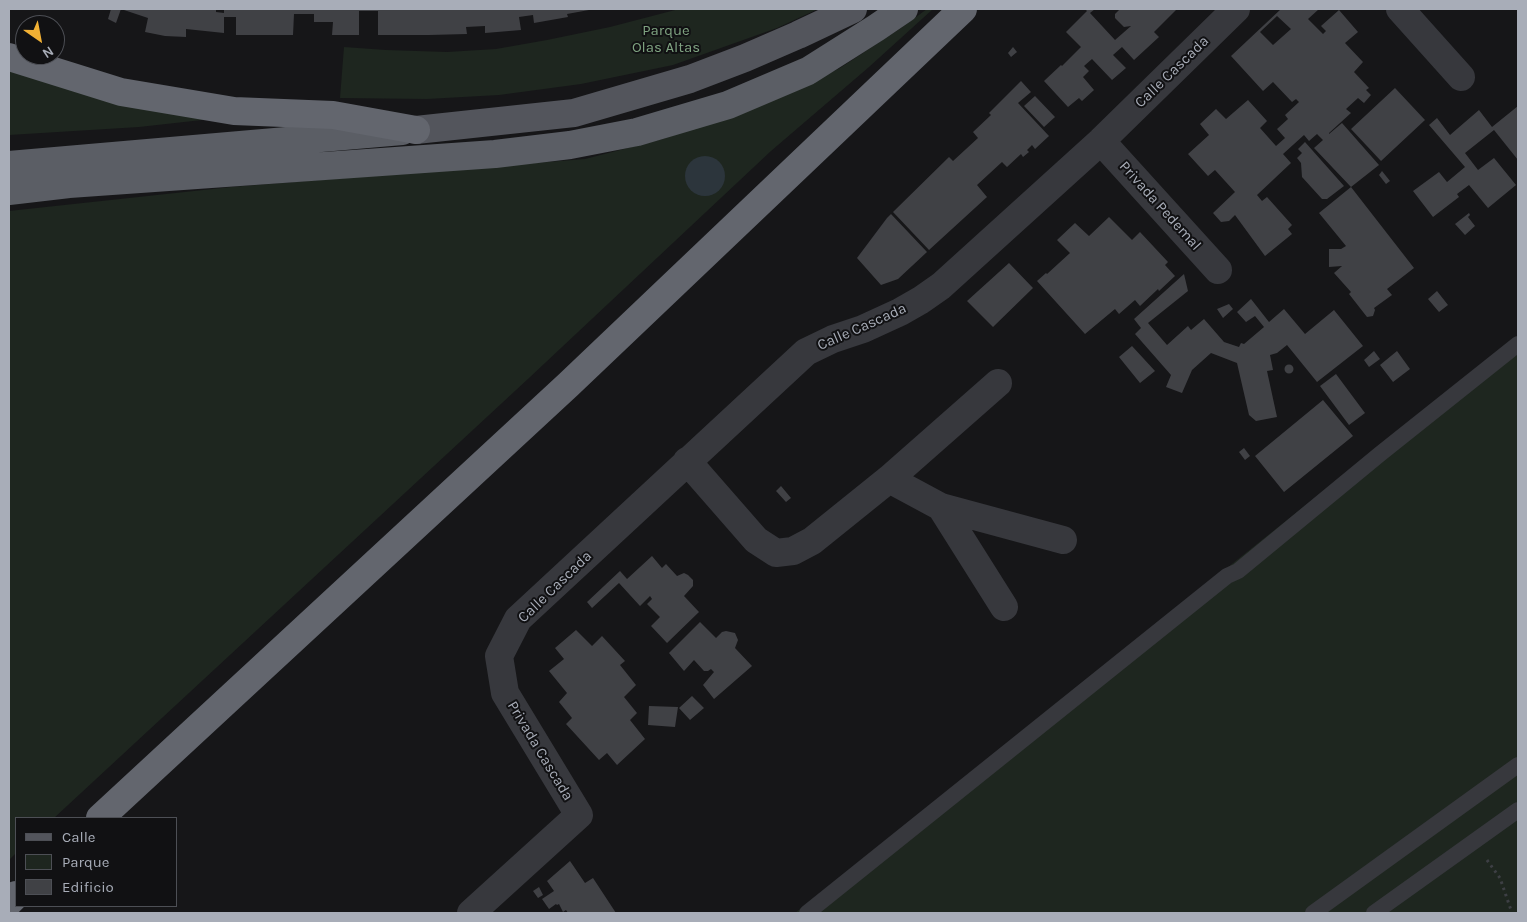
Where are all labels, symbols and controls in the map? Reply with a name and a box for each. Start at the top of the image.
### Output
north arrow [15,15,65,65]
park label: Parque Olas Altas [632,22,700,57]
street label: Calle Cascada [1131,32,1213,112]
text: N [39,42,57,62]
street label: Privada Pedemal [1115,158,1205,254]
street label: Calle Cascada [815,299,909,355]
street label: Calle Cascada [514,547,596,627]
street label: Privada Cascada [503,698,577,804]
legend [15,817,178,907]
text: Calle [62,828,96,846]
text: Parque [62,853,110,871]
text: Edificio [62,878,114,896]

